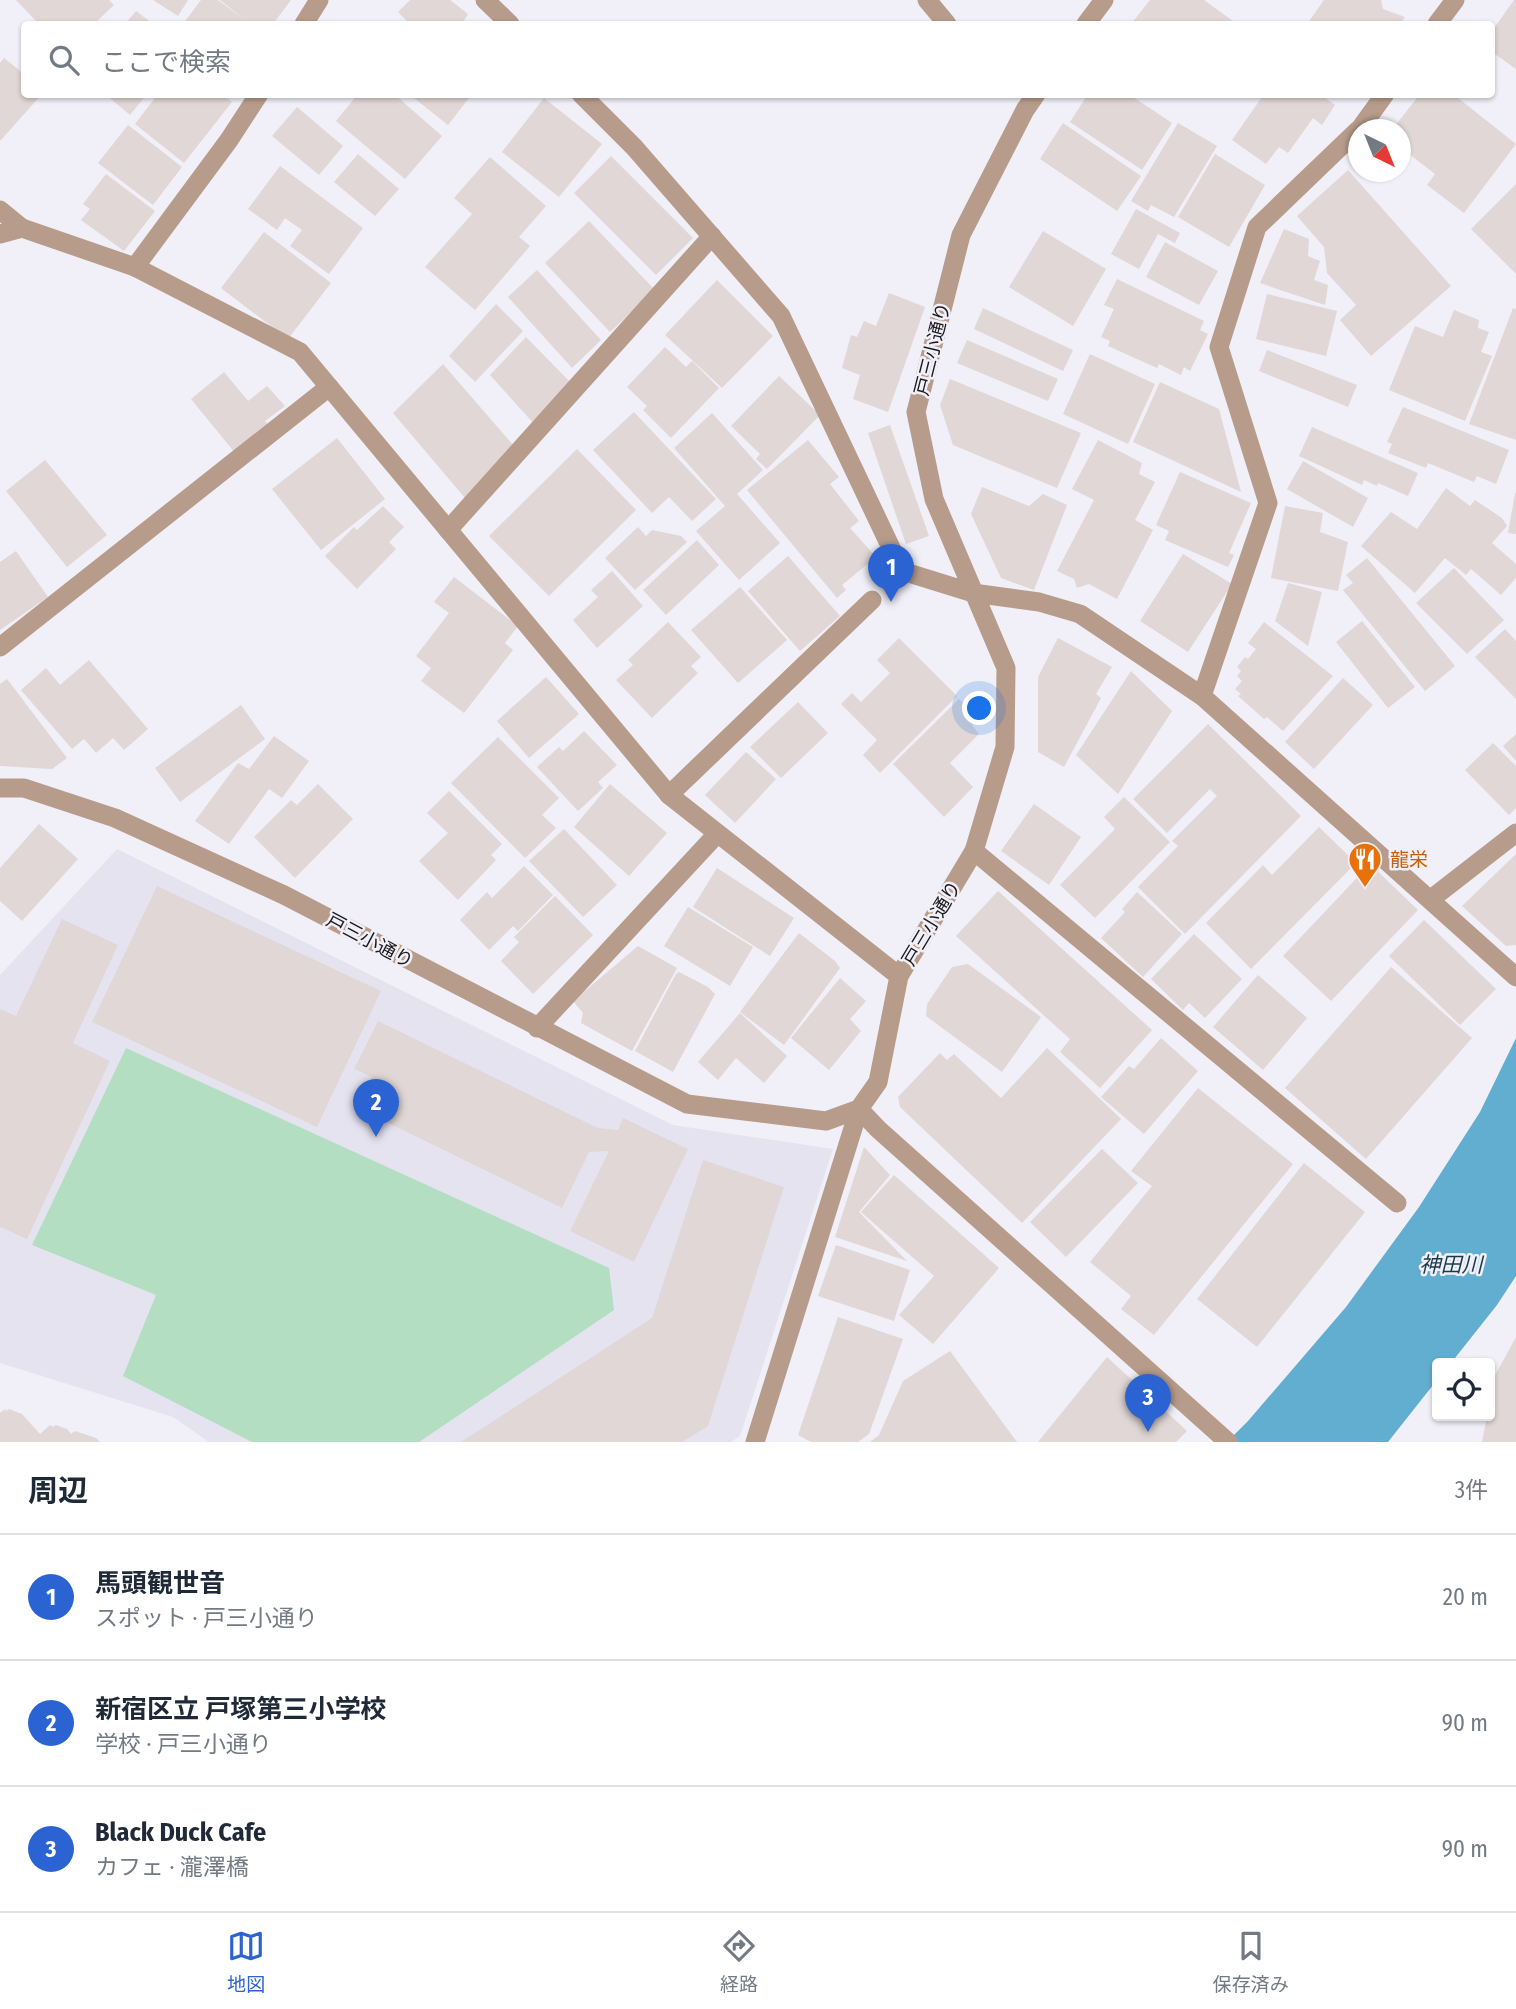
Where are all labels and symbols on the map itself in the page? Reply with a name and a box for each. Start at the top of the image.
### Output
north arrow [1348,119,1411,182]
street label: 戸三小通り [910,300,955,398]
pin: 1 [868,544,914,602]
your location [962,691,996,725]
restaurant icon: 龍栄 [1346,840,1384,889]
place label: 龍栄 [1390,848,1428,871]
street label: 戸三小通り [897,877,966,970]
street label: 戸三小通り [322,908,417,973]
pin: 2 [353,1079,399,1137]
water label: 神田川 [1420,1252,1484,1278]
pin: 3 [1125,1374,1171,1432]

